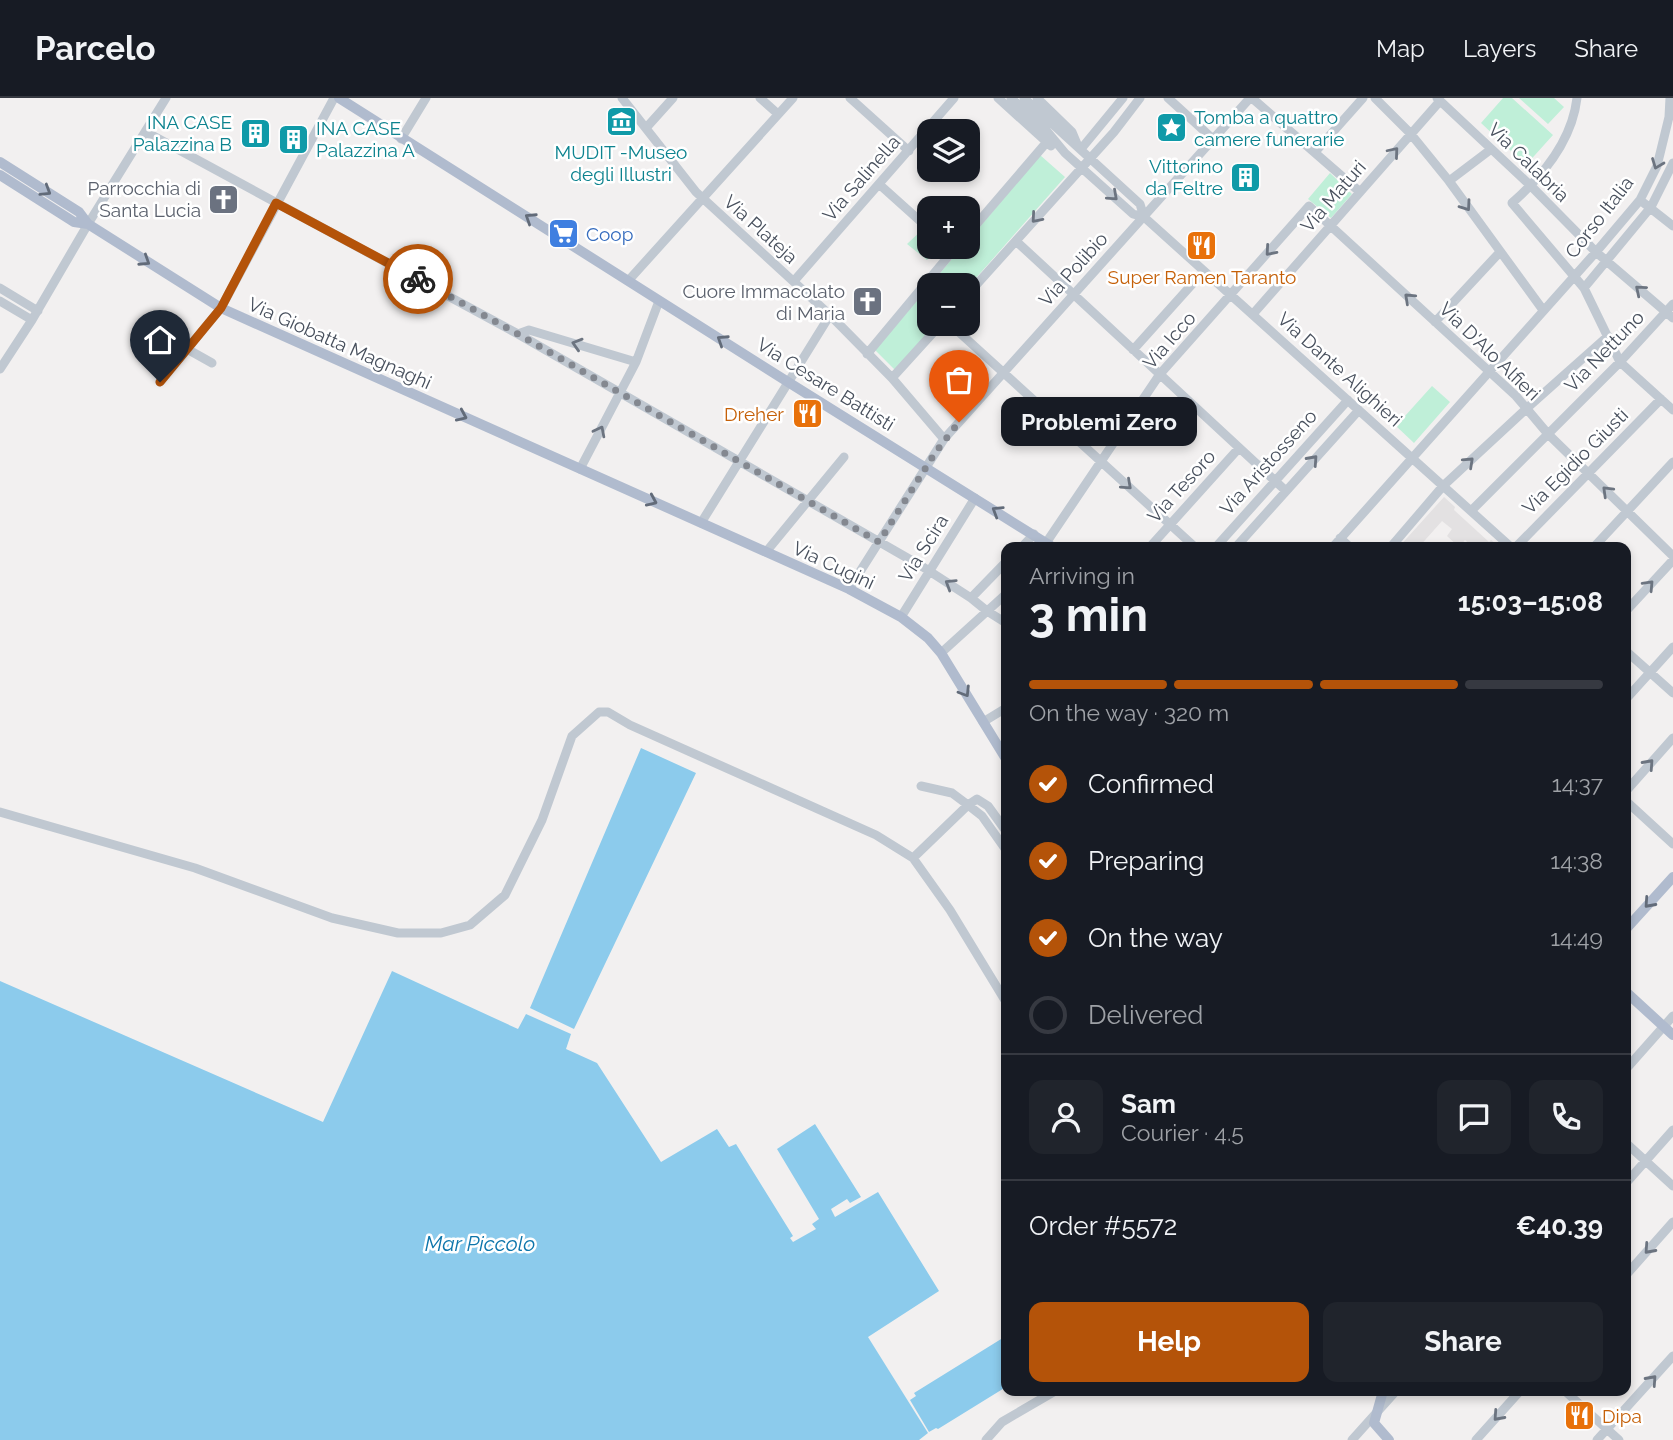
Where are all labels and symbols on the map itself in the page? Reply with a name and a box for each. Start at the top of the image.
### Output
museum icon: MUDIT -Museo degli Illustri [604,104,638,138]
place label: Tomba a quattro camere funerarie [1194,106,1345,150]
place label: INA CASE Palazzina B [133,111,232,155]
place icon: Tomba a quattro camere funerarie [1154,111,1188,145]
building icon: INA CASE Palazzina B [238,116,272,150]
place label: INA CASE Palazzina A [316,117,415,161]
street label: Via Calabria [1484,118,1574,206]
building icon: INA CASE Palazzina A [276,122,310,156]
street label: Via Salinella [818,131,904,225]
place label: MUDIT -Museo degli Illustri [555,141,687,185]
one-way arrow [1386,147,1398,160]
place label: Vittorino da Feltre [1145,155,1223,199]
street label: Via Maturi [1296,156,1370,236]
one-way arrow [1651,158,1665,170]
building icon: Vittorino da Feltre [1229,160,1263,194]
street label: Corso Italia [1560,172,1638,262]
place label: Parrocchia di Santa Lucia [87,177,201,221]
church icon: Parrocchia di Santa Lucia [207,182,241,216]
one-way arrow [38,183,51,196]
one-way arrow [1105,188,1118,200]
street label: Via Plateja [720,190,802,268]
one-way arrow [1458,198,1471,211]
one-way arrow [1032,210,1044,223]
one-way arrow [525,214,538,227]
supermarket icon: Coop [546,217,580,251]
place label: Coop [586,223,633,245]
street label: Via Polibio [1034,228,1112,310]
restaurant icon: Super Ramen Taranto [1185,229,1219,263]
one-way arrow [1266,242,1278,255]
courier [383,244,453,314]
one-way arrow [137,253,150,266]
place label: Super Ramen Taranto [1108,266,1296,288]
place label: Cuore Immacolato di Maria [682,280,845,324]
church icon: Cuore Immacolato di Maria [851,285,885,319]
one-way arrow [1636,286,1649,298]
street label: Via Giobatta Magnaghi [245,293,435,393]
one-way arrow [1404,294,1417,306]
street label: Via D'Alo Alfieri [1435,297,1545,405]
street label: Via Nettuno [1560,306,1648,396]
street label: Via Icco [1138,307,1200,373]
street label: Via Dante Alighieri [1273,307,1407,431]
pin [130,310,190,382]
street label: Via Cesare Battisti [753,333,899,435]
one-way arrow [717,336,730,349]
one-way arrow [571,337,583,352]
pin [929,350,989,422]
restaurant icon: Dreher [790,397,824,431]
callout: Problemi Zero [1001,398,1197,446]
place label: Dreher [724,403,784,425]
street label: Via Egidio Giusti [1518,404,1632,518]
street label: Via Aristosseno [1215,405,1321,519]
one-way arrow [455,408,467,422]
one-way arrow [592,426,605,438]
street label: Via Tesoro [1143,445,1219,527]
one-way arrow [1305,456,1317,469]
one-way arrow [1461,457,1474,470]
one-way arrow [1119,477,1132,489]
one-way arrow [1602,486,1615,499]
one-way arrow [645,493,657,507]
one-way arrow [991,507,1004,520]
street label: Via Scira [894,510,952,586]
street label: Via Cugini [790,537,878,593]
one-way arrow [945,580,958,593]
one-way arrow [1641,580,1654,593]
one-way arrow [956,684,969,697]
one-way arrow [1641,759,1653,772]
one-way arrow [1645,895,1658,908]
water label: Mar Piccolo [425,1231,535,1256]
one-way arrow [1645,1240,1658,1253]
one-way arrow [1643,1375,1656,1388]
restaurant icon: Dipa [1562,1399,1596,1433]
place label: Dipa [1602,1405,1642,1427]
one-way arrow [1494,1408,1507,1421]

